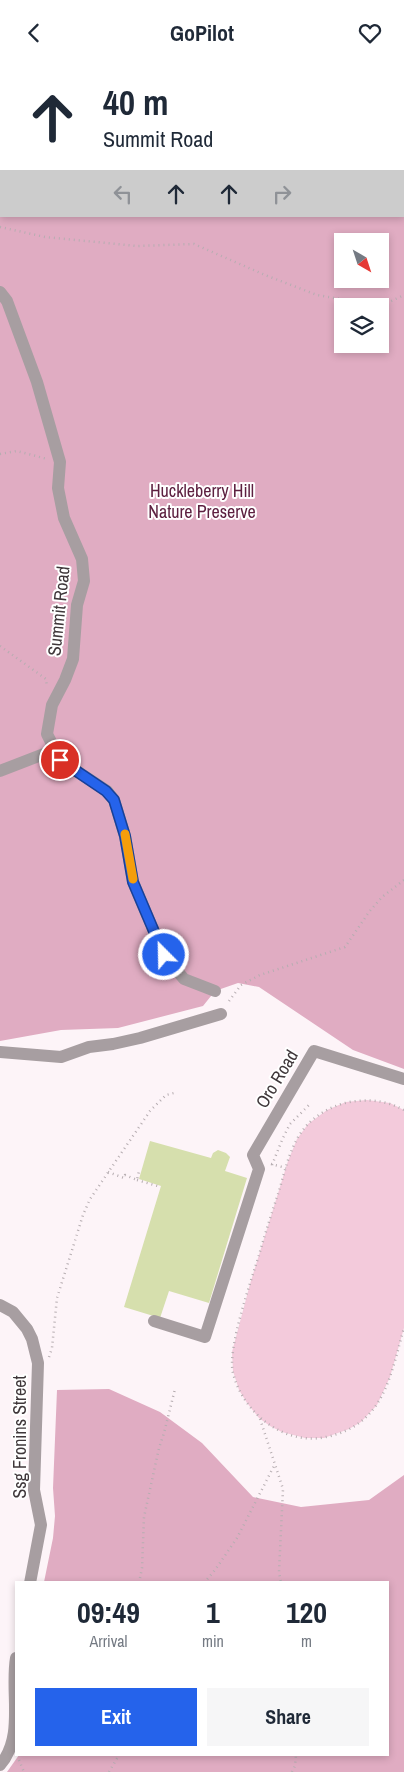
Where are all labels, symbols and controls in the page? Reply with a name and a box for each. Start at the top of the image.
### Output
text: GoPilot [170,18,234,48]
icon: back [20,19,48,47]
icon: heart [356,19,384,47]
text: 40 m [103,79,168,126]
icon: ahead [20,85,85,150]
text: Summit Road [103,124,213,154]
icon: left [109,180,137,208]
icon: ahead [162,180,190,208]
icon: ahead [215,180,243,208]
icon: right [268,180,296,208]
north arrow [334,233,389,287]
map controls [334,233,389,353]
button: layers [334,298,389,353]
park label: Huckleberry Hill Nature Preserve [148,478,256,524]
street label: Summit Road [41,565,76,657]
pin [39,739,81,781]
icon: arrive [46,746,74,774]
position arrow [137,928,189,980]
street label: Oro Road [249,1045,304,1113]
street label: Ssg Fronins Street [7,1375,32,1499]
text: 09:49 [77,1592,140,1632]
text: 1 [206,1592,220,1632]
text: 120 [286,1592,327,1632]
text: Arrival [90,1630,127,1652]
text: min [202,1630,224,1652]
text: m [301,1630,312,1652]
button: Exit [35,1688,197,1746]
button: Share [207,1688,369,1746]

